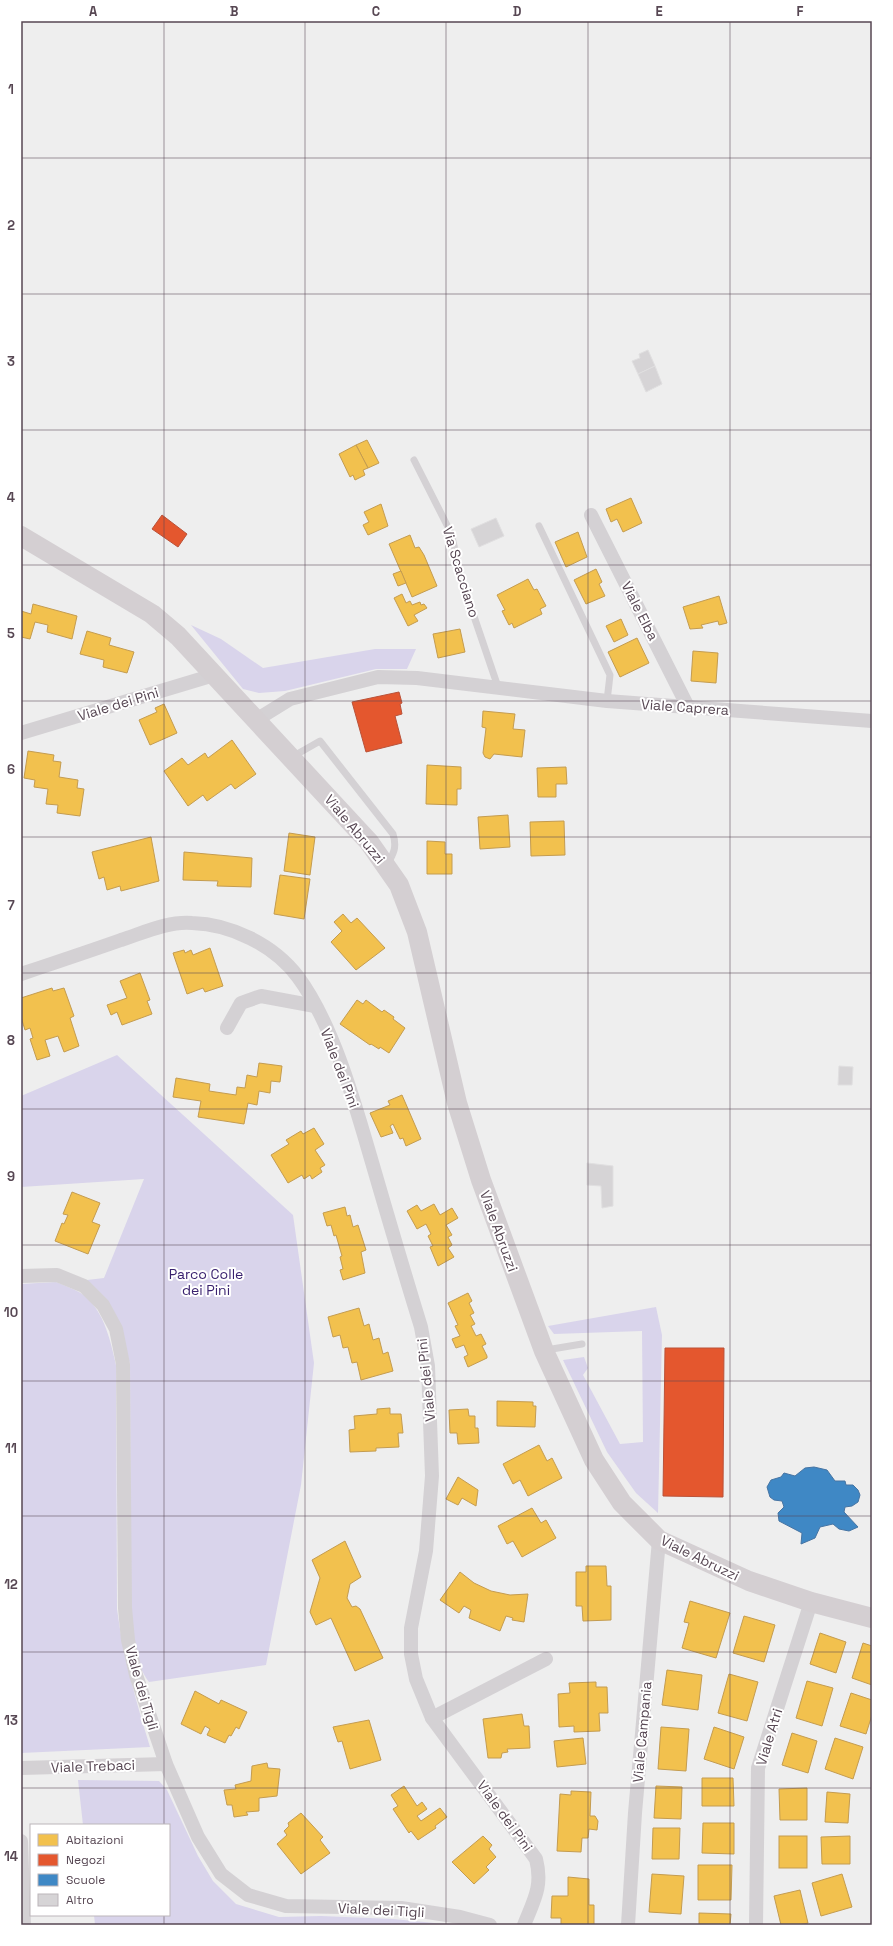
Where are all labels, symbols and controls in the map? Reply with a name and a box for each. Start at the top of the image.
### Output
text: A [89,3,98,20]
text: B [230,3,239,20]
text: C [372,3,380,20]
text: D [513,3,522,20]
text: E [655,3,663,20]
text: F [797,3,804,20]
text: 1 [8,81,14,98]
text: 2 [7,217,15,234]
text: 3 [7,353,15,370]
text: 4 [7,489,15,506]
street label: Via Scacciano [439,524,483,620]
street label: Viale Elba [617,578,663,644]
text: 5 [7,625,15,642]
street label: Viale dei Pini [75,683,161,725]
street label: Viale Caprera [641,695,729,719]
text: 6 [7,761,15,778]
street label: Viale Abruzzi [321,791,389,867]
text: 7 [7,897,15,914]
street label: Viale dei Pini [317,1026,363,1110]
text: 8 [7,1032,15,1049]
text: 9 [7,1168,15,1185]
street label: Viale Abruzzi [476,1188,522,1274]
park label: Parco Colle dei Pini [169,1265,243,1299]
text: 10 [4,1304,18,1321]
street label: Viale dei Pini [413,1337,439,1423]
text: 11 [5,1440,17,1457]
street label: Viale Abruzzi [658,1531,742,1585]
text: 12 [4,1576,18,1593]
street label: Viale dei Tigli [121,1644,163,1732]
street label: Viale Campania [629,1681,655,1783]
street label: Viale Atri [752,1706,786,1768]
text: 13 [4,1712,18,1729]
street label: Viale Trebaci [51,1756,135,1776]
street label: Viale dei Pini [473,1777,537,1855]
legend [30,1824,170,1916]
text: Abitazioni [66,1832,124,1848]
text: 14 [4,1848,18,1865]
text: Negozi [66,1852,105,1868]
text: Scuole [66,1872,105,1888]
text: Altro [66,1892,94,1908]
street label: Viale dei Tigli [337,1899,425,1921]

